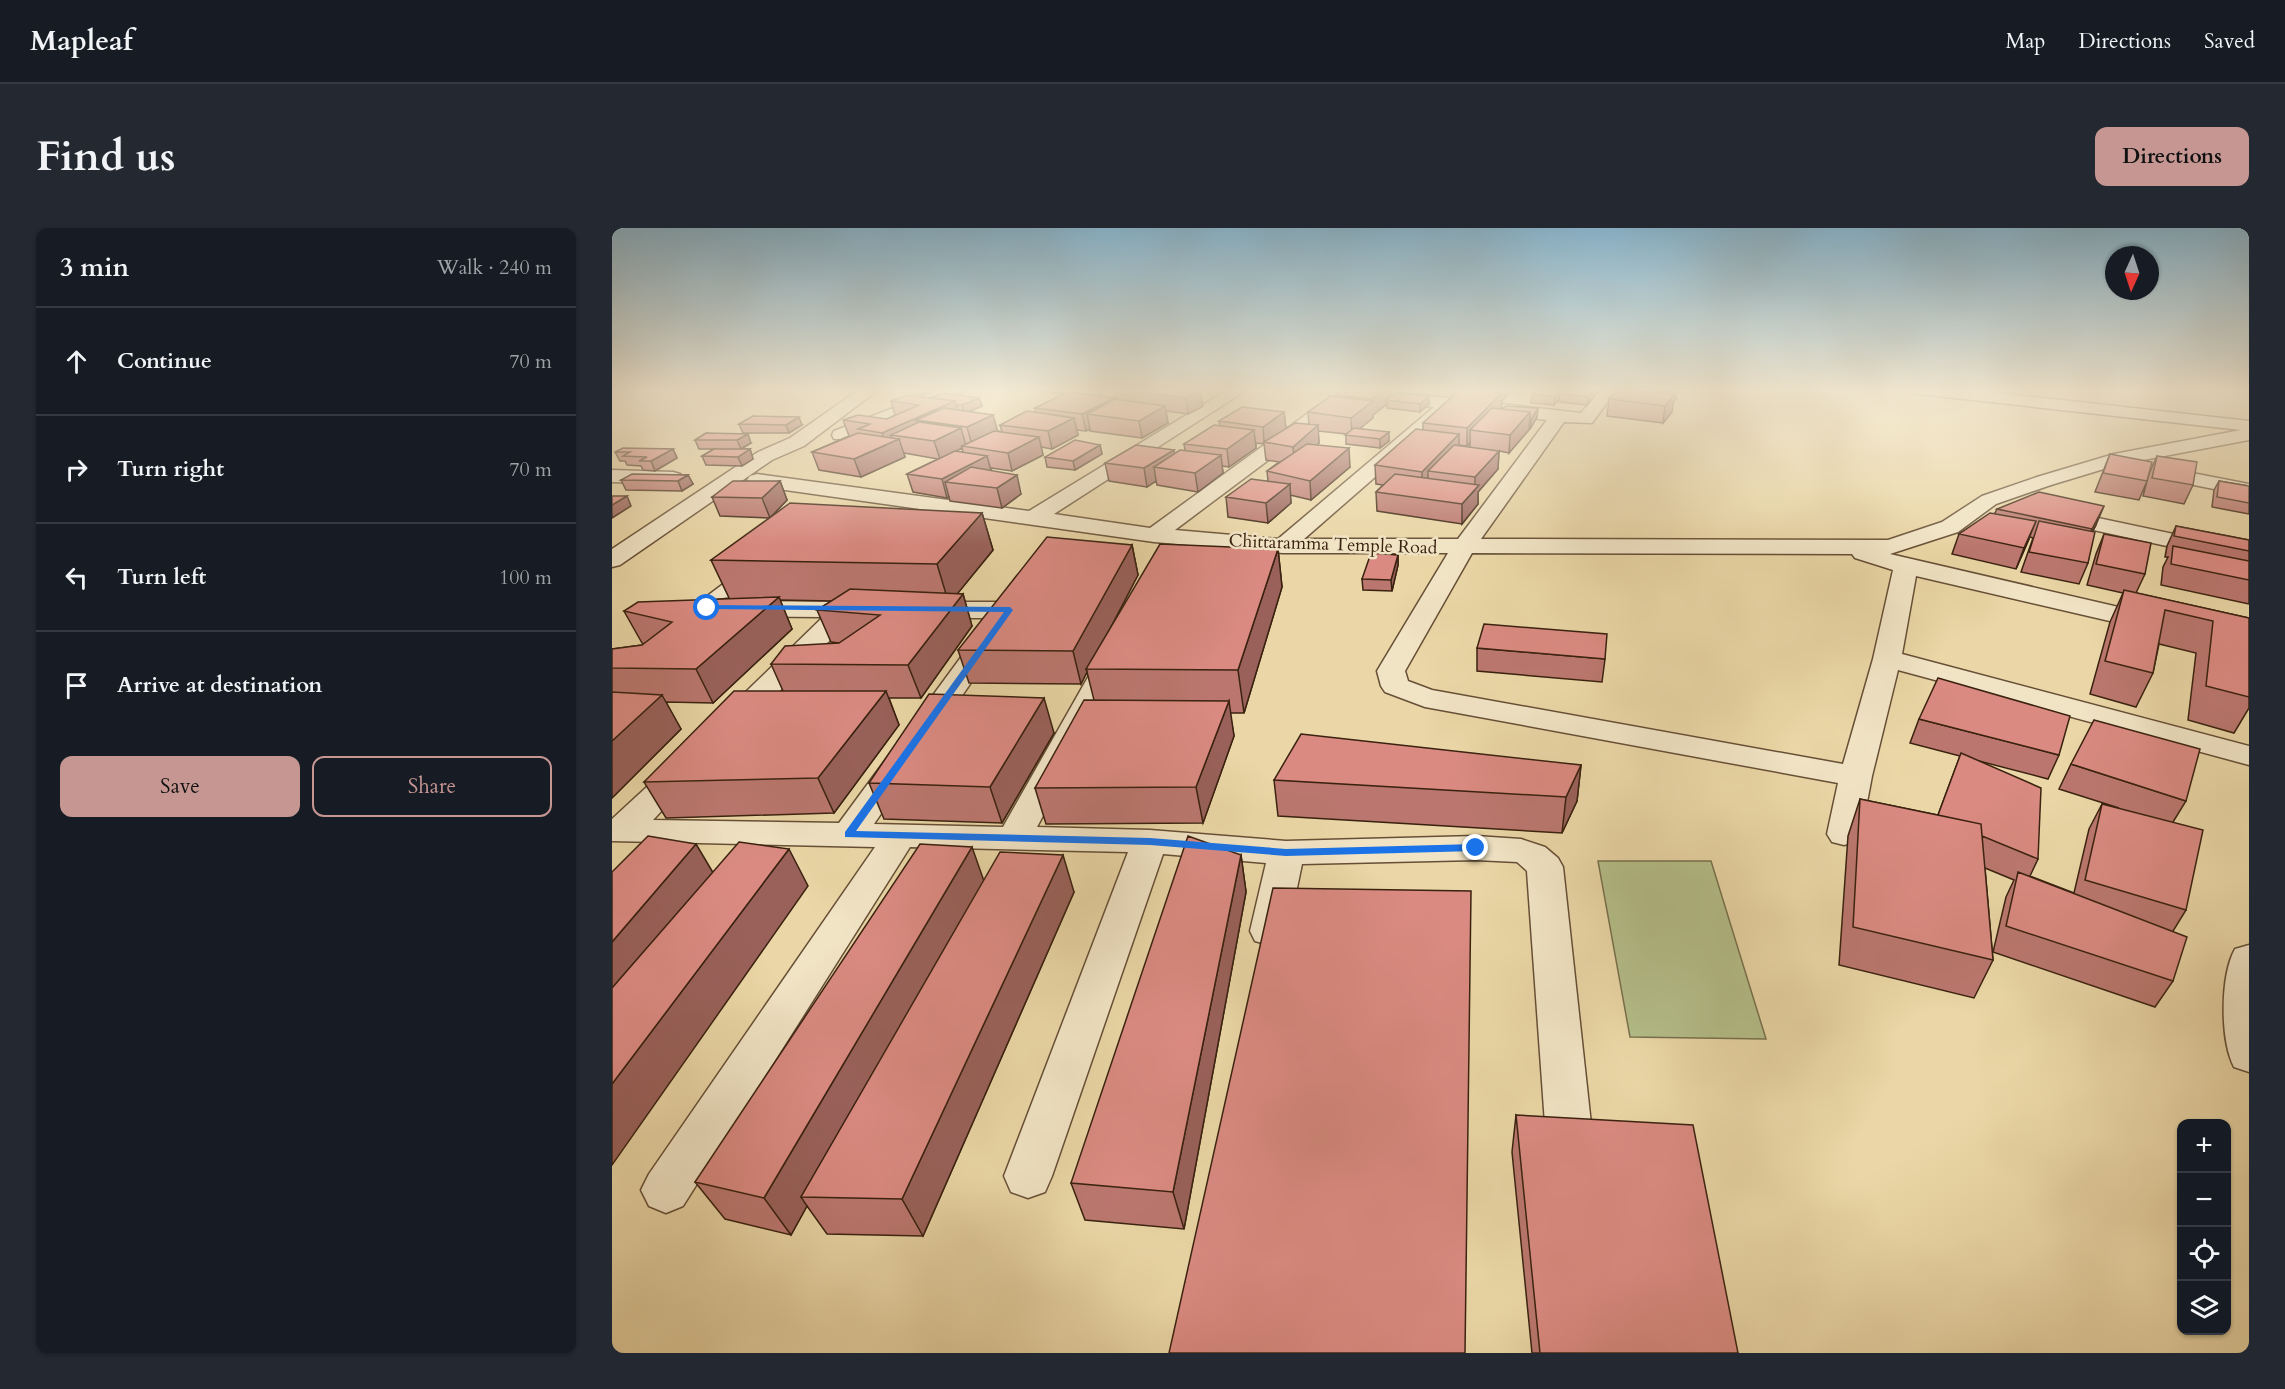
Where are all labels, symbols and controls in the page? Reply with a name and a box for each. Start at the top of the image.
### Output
text: Mapleaf [30,22,133,60]
text: Map [2005,27,2045,56]
text: Directions [2078,27,2171,56]
text: Saved [2204,27,2255,56]
button: Directions [2095,127,2249,186]
text: Find us [36,128,176,185]
north arrow [2105,246,2159,300]
text: 3 min [60,250,129,285]
text: Walk · 240 m [437,254,552,281]
icon: ahead [60,345,93,378]
text: Continue [117,346,212,376]
text: 70 m [509,348,552,375]
icon: right [60,453,93,486]
text: Turn right [117,454,224,484]
text: 70 m [509,456,552,483]
street label: Chittaramma Temple Road [1228,528,1438,561]
icon: left [60,561,93,594]
text: Turn left [117,562,206,592]
text: 100 m [499,564,552,591]
route start [693,594,719,620]
icon: arrive [60,669,93,702]
text: Arrive at destination [117,670,322,700]
button: Save [60,756,300,817]
button: Share [312,756,552,817]
route end [1462,834,1488,860]
map controls [2177,1119,2231,1335]
button: + [2177,1119,2231,1173]
button: − [2177,1173,2231,1227]
button: locate [2177,1227,2231,1281]
button: layers [2177,1281,2231,1335]

